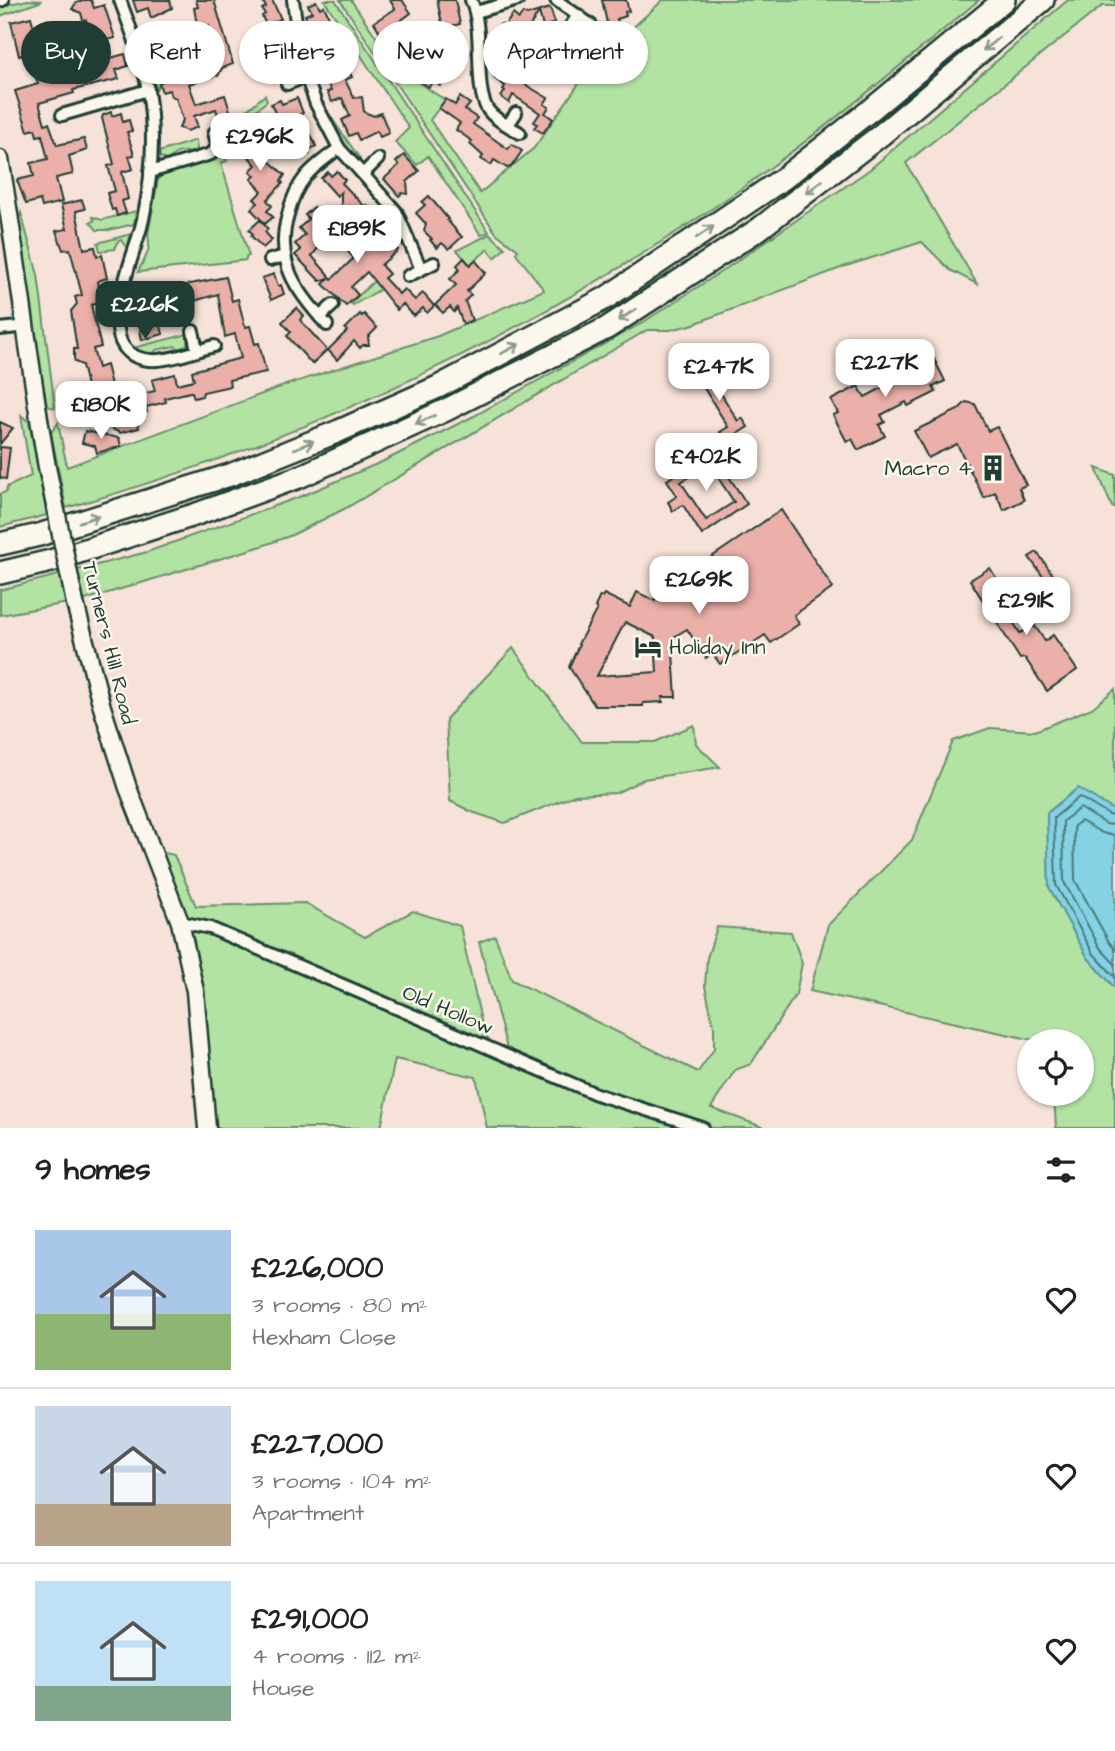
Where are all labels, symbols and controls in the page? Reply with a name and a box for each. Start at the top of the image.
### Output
chip: Buy [21,21,111,84]
chip: Rent [125,21,225,84]
chip: Filters [239,21,359,84]
chip: New [373,21,469,84]
chip: Apartment [483,21,648,84]
one-way arrow [982,36,1000,52]
pin: £296K [211,114,309,173]
text: £296K [226,120,294,152]
one-way arrow [805,179,824,194]
pin: £189K [308,205,406,265]
text: £189K [328,212,386,244]
one-way arrow [695,225,714,239]
pin: £226K [96,282,194,341]
text: £226K [111,288,179,320]
one-way arrow [617,309,637,323]
pin: £227K [836,340,934,399]
one-way arrow [499,341,520,355]
pin: £247K [670,344,768,403]
text: £227K [852,346,918,378]
text: £247K [684,350,754,382]
pin: £180K [52,382,150,441]
text: £180K [72,388,130,420]
one-way arrow [415,414,436,427]
pin: £402K [657,434,755,493]
one-way arrow [293,437,314,450]
text: £402K [671,440,741,472]
building icon: Macro 4 [978,453,1008,483]
place label: Macro 4 [885,454,972,483]
one-way arrow [78,512,100,525]
pin: £269K [650,556,748,616]
street label: Turners Hill Road [75,559,143,728]
text: £269K [665,563,733,595]
pin: £291K [977,578,1075,637]
text: £291K [998,584,1054,616]
hotel icon: Holiday Inn [633,632,663,662]
place label: Holiday Inn [669,633,766,664]
street label: Old Hollow [398,978,498,1042]
map controls [1017,1029,1094,1106]
button: locate [1017,1029,1094,1106]
text: 9 homes [35,1149,150,1191]
icon: filters [1042,1151,1080,1189]
text: £226,000 [252,1247,383,1289]
icon: home [91,1258,175,1342]
icon: heart [1042,1281,1080,1319]
text: 3 rooms · 80 m² [252,1289,428,1321]
text: Hexham Close [252,1321,396,1353]
text: £227,000 [252,1423,383,1465]
icon: home [91,1434,175,1518]
icon: heart [1042,1457,1080,1495]
text: 3 rooms · 104 m² [252,1465,431,1497]
text: Apartment [252,1497,364,1529]
text: £291,000 [252,1598,368,1640]
icon: home [91,1609,175,1693]
icon: heart [1042,1632,1080,1670]
text: 4 rooms · 112 m² [252,1640,421,1672]
text: House [252,1672,315,1704]

